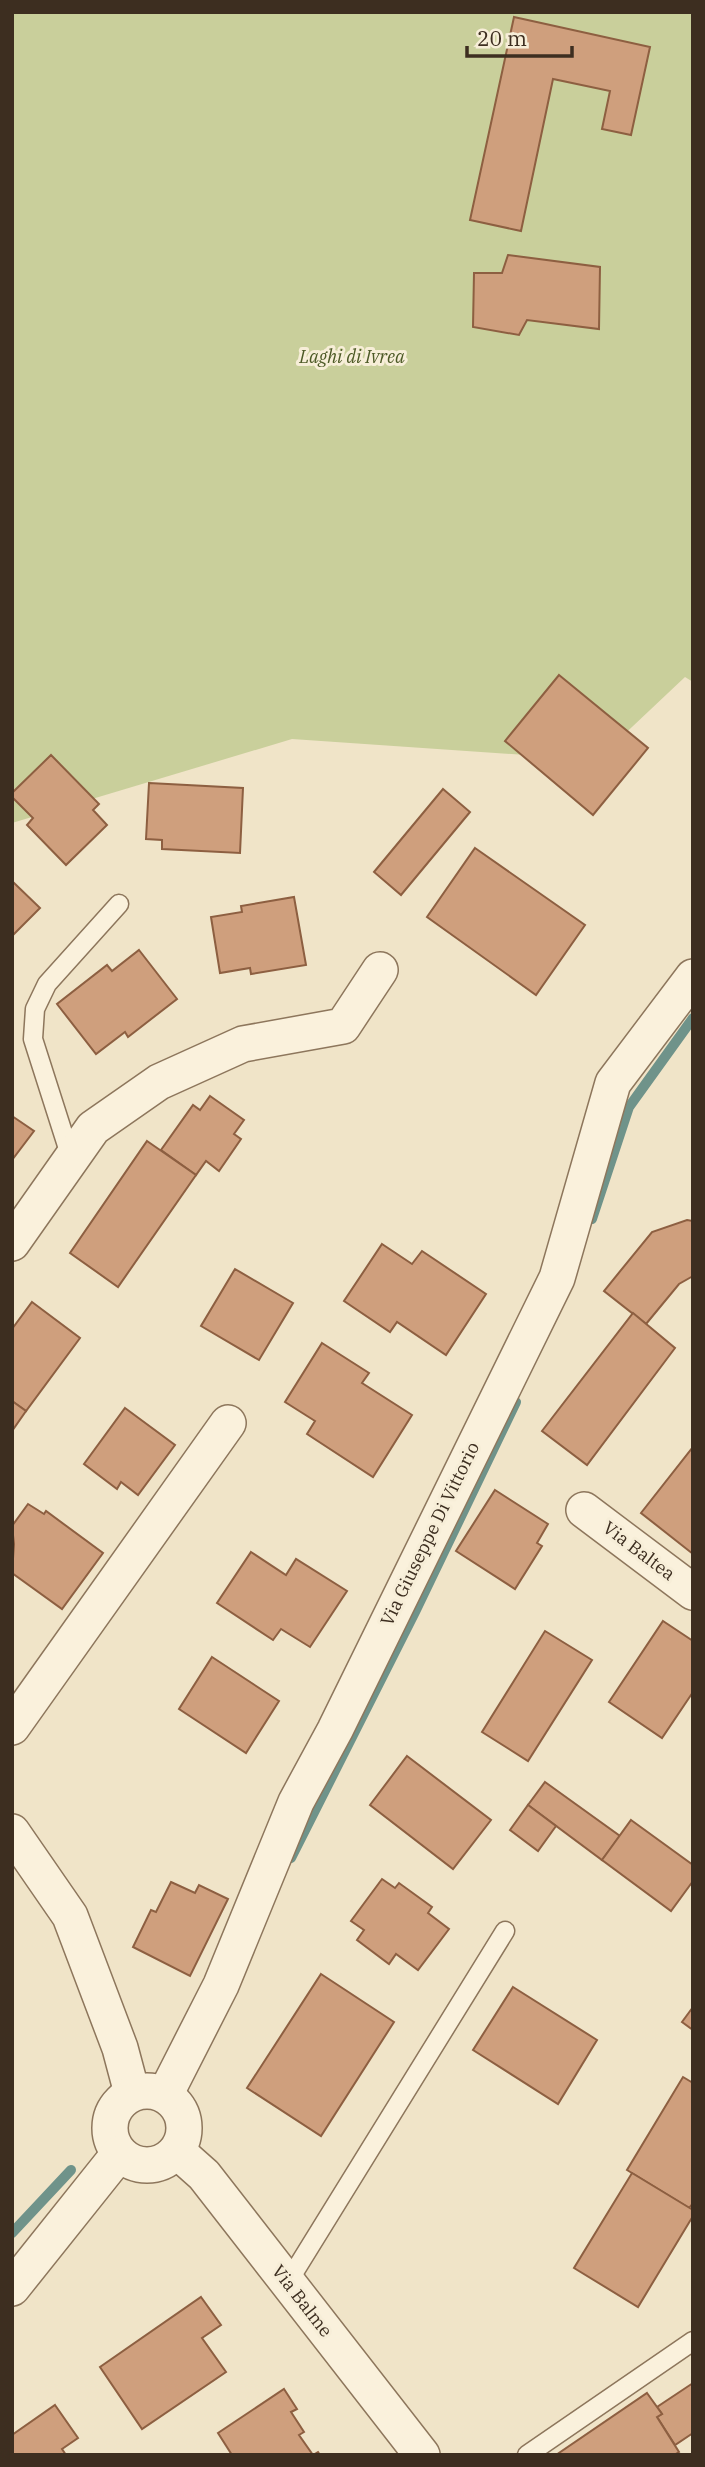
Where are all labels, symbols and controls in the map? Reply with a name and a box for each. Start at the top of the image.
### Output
scale bar [467,14,572,58]
text: 20 m [477,24,527,52]
park label: Laghi di Ivrea [298,345,405,368]
street label: Via Giuseppe Di Vittorio [375,1438,484,1630]
street label: Via Baltea [599,1516,680,1585]
street label: Via Balme [267,2260,338,2341]

